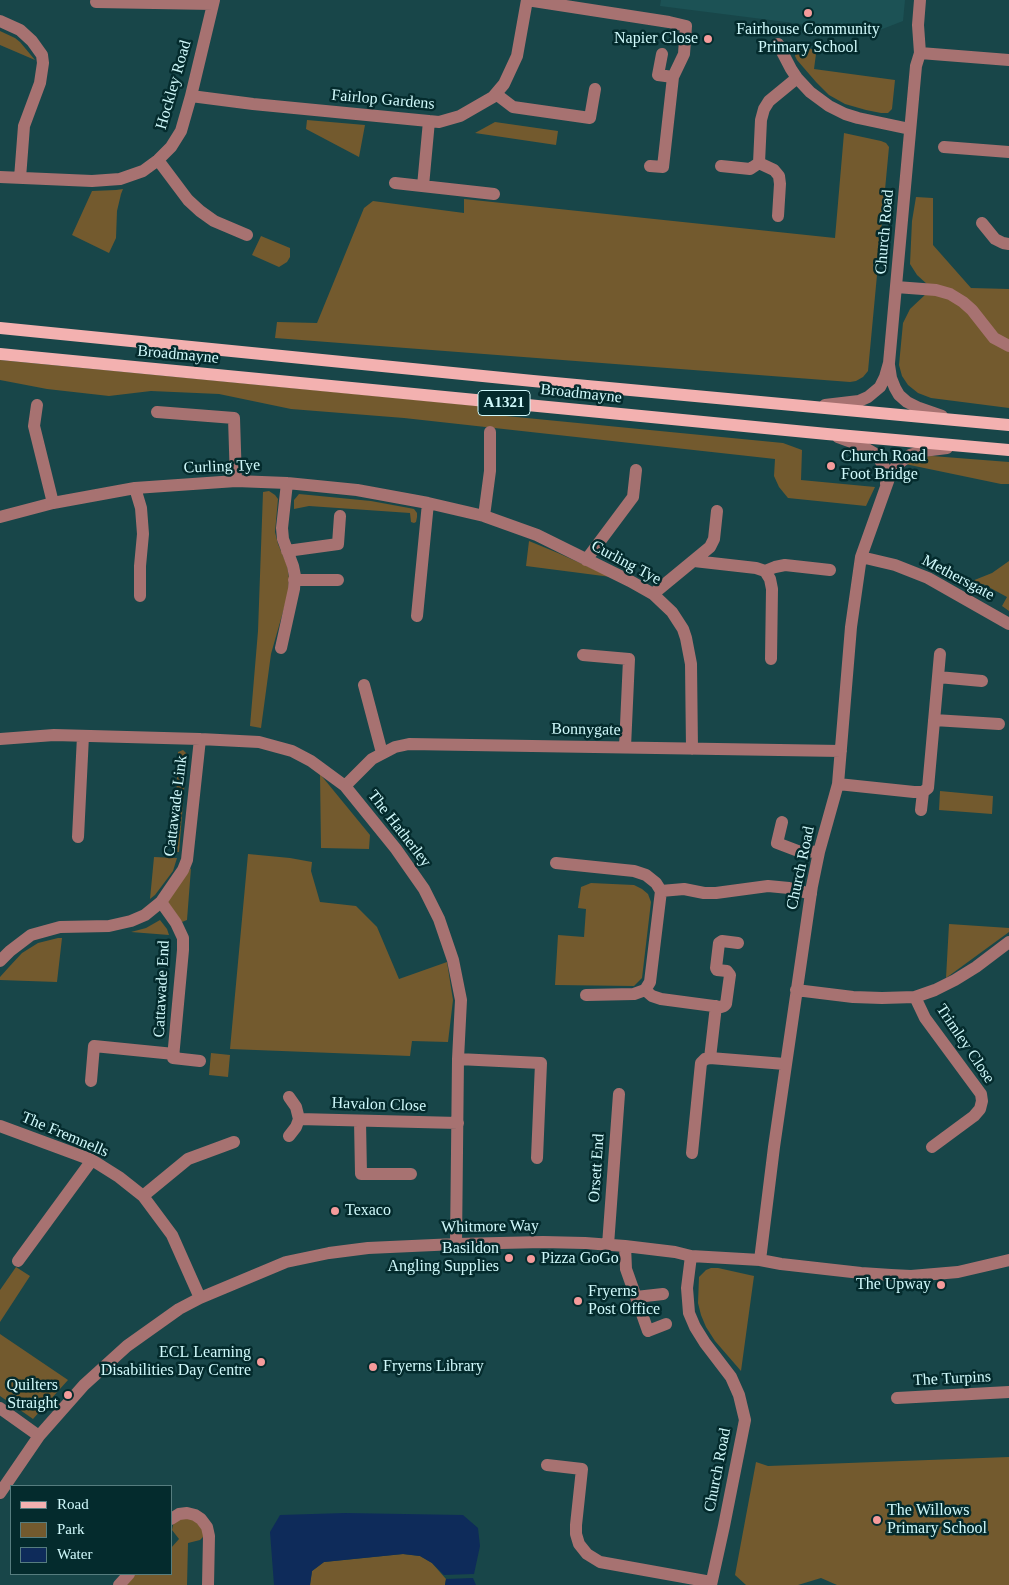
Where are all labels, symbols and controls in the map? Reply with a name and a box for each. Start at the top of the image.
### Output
marker: Fairhouse Community Primary School [802,7,814,19]
place label: Fairhouse Community Primary School [736,20,880,58]
place label: Napier Close [614,29,698,49]
marker: Napier Close [702,33,714,45]
street label: Hockley Road [152,38,196,132]
street label: Fairlop Gardens [331,86,435,114]
street label: Church Road [872,189,898,275]
street label: Broadmayne [136,342,220,368]
street label: Broadmayne [539,380,623,408]
road number: A1321 [478,390,530,416]
place label: Church Road Foot Bridge [841,447,926,485]
street label: Curling Tye [183,456,261,478]
marker: Church Road Foot Bridge [825,460,837,472]
street label: Curling Tye [588,537,664,589]
street label: Methersgate [919,551,997,605]
street label: Bonnygate [551,720,621,740]
street label: Cattawade Link [160,754,192,858]
street label: The Hatherley [363,787,435,871]
street label: Church Road [783,824,819,912]
street label: Cattawade End [150,940,174,1038]
street label: Trimley Close [931,1001,999,1087]
street label: Havalon Close [331,1094,427,1116]
street label: The Fremnells [19,1108,111,1162]
street label: Orsett End [585,1133,609,1203]
place label: Texaco [345,1201,391,1221]
marker: Texaco [329,1205,341,1217]
street label: Whitmore Way [441,1217,539,1237]
place label: Basildon Angling Supplies [387,1239,499,1277]
place label: Pizza GoGo [541,1249,619,1269]
marker: Basildon Angling Supplies [503,1252,515,1264]
marker: Pizza GoGo [525,1253,537,1265]
place label: The Upway [856,1275,931,1295]
marker: The Upway [935,1279,947,1291]
place label: Fryerns Post Office [588,1282,660,1320]
marker: Fryerns Post Office [572,1295,584,1307]
place label: ECL Learning Disabilities Day Centre [101,1343,251,1381]
marker: ECL Learning Disabilities Day Centre [255,1356,267,1368]
place label: Fryerns Library [383,1357,484,1377]
marker: Fryerns Library [367,1361,379,1373]
street label: The Turpins [913,1367,991,1391]
place label: Quilters Straight [6,1376,58,1414]
marker: Quilters Straight [62,1389,74,1401]
street label: Church Road [700,1427,736,1513]
legend [10,1485,172,1575]
text: Road [57,1496,89,1512]
place label: The Willows Primary School [887,1501,987,1539]
marker: The Willows Primary School [871,1514,883,1526]
text: Park [57,1521,85,1537]
text: Water [57,1546,92,1562]

